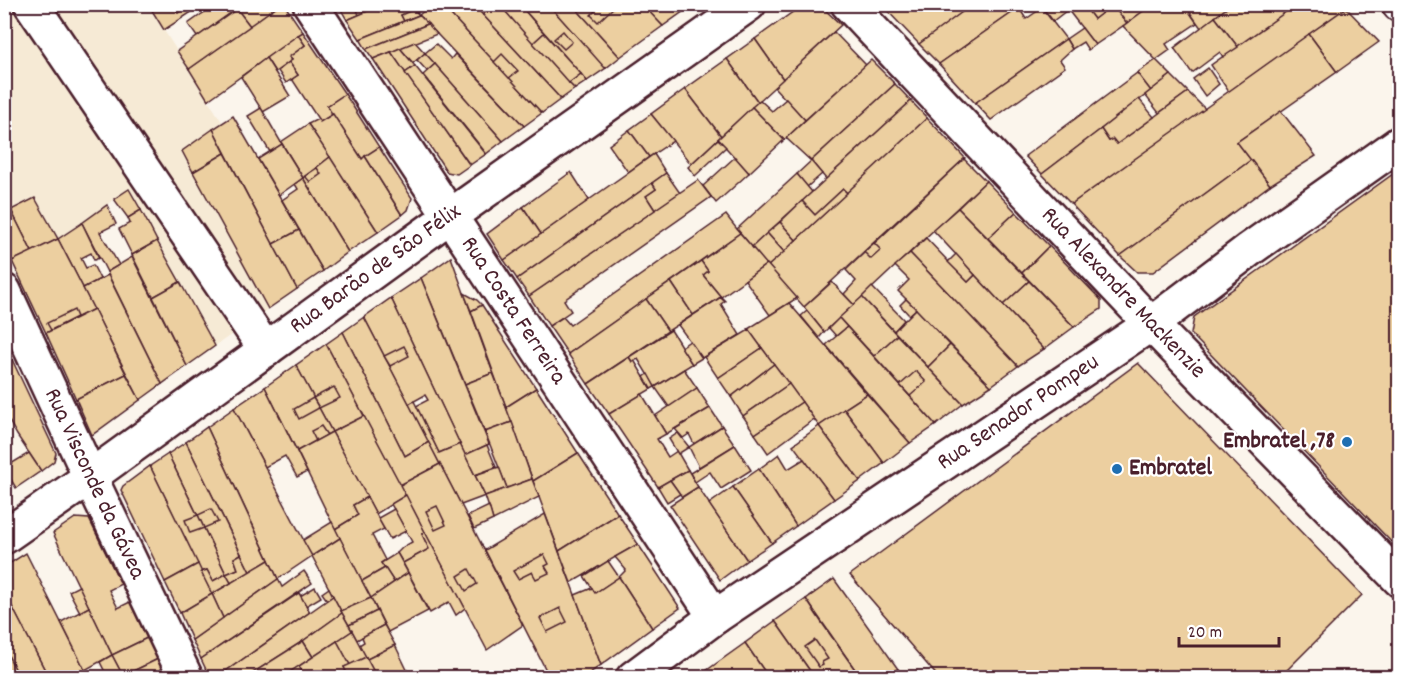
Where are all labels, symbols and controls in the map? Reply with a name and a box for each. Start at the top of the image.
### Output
street label: Rua Barão de São Félix [283,196,469,344]
street label: Rua Alexandre Mackenzie [1032,200,1213,387]
street label: Rua Costa Ferreira [451,230,575,393]
street label: Rua Senador Pompeu [931,346,1106,480]
street label: Rua Visconde da Gávea [34,383,154,586]
place label: Embratel ,78 [1223,425,1335,459]
marker: Embratel ,78 [1340,435,1354,449]
place label: Embratel [1129,452,1212,486]
marker: Embratel [1110,462,1124,476]
scale bar [1179,610,1280,648]
text: 20 m [1188,621,1222,646]

